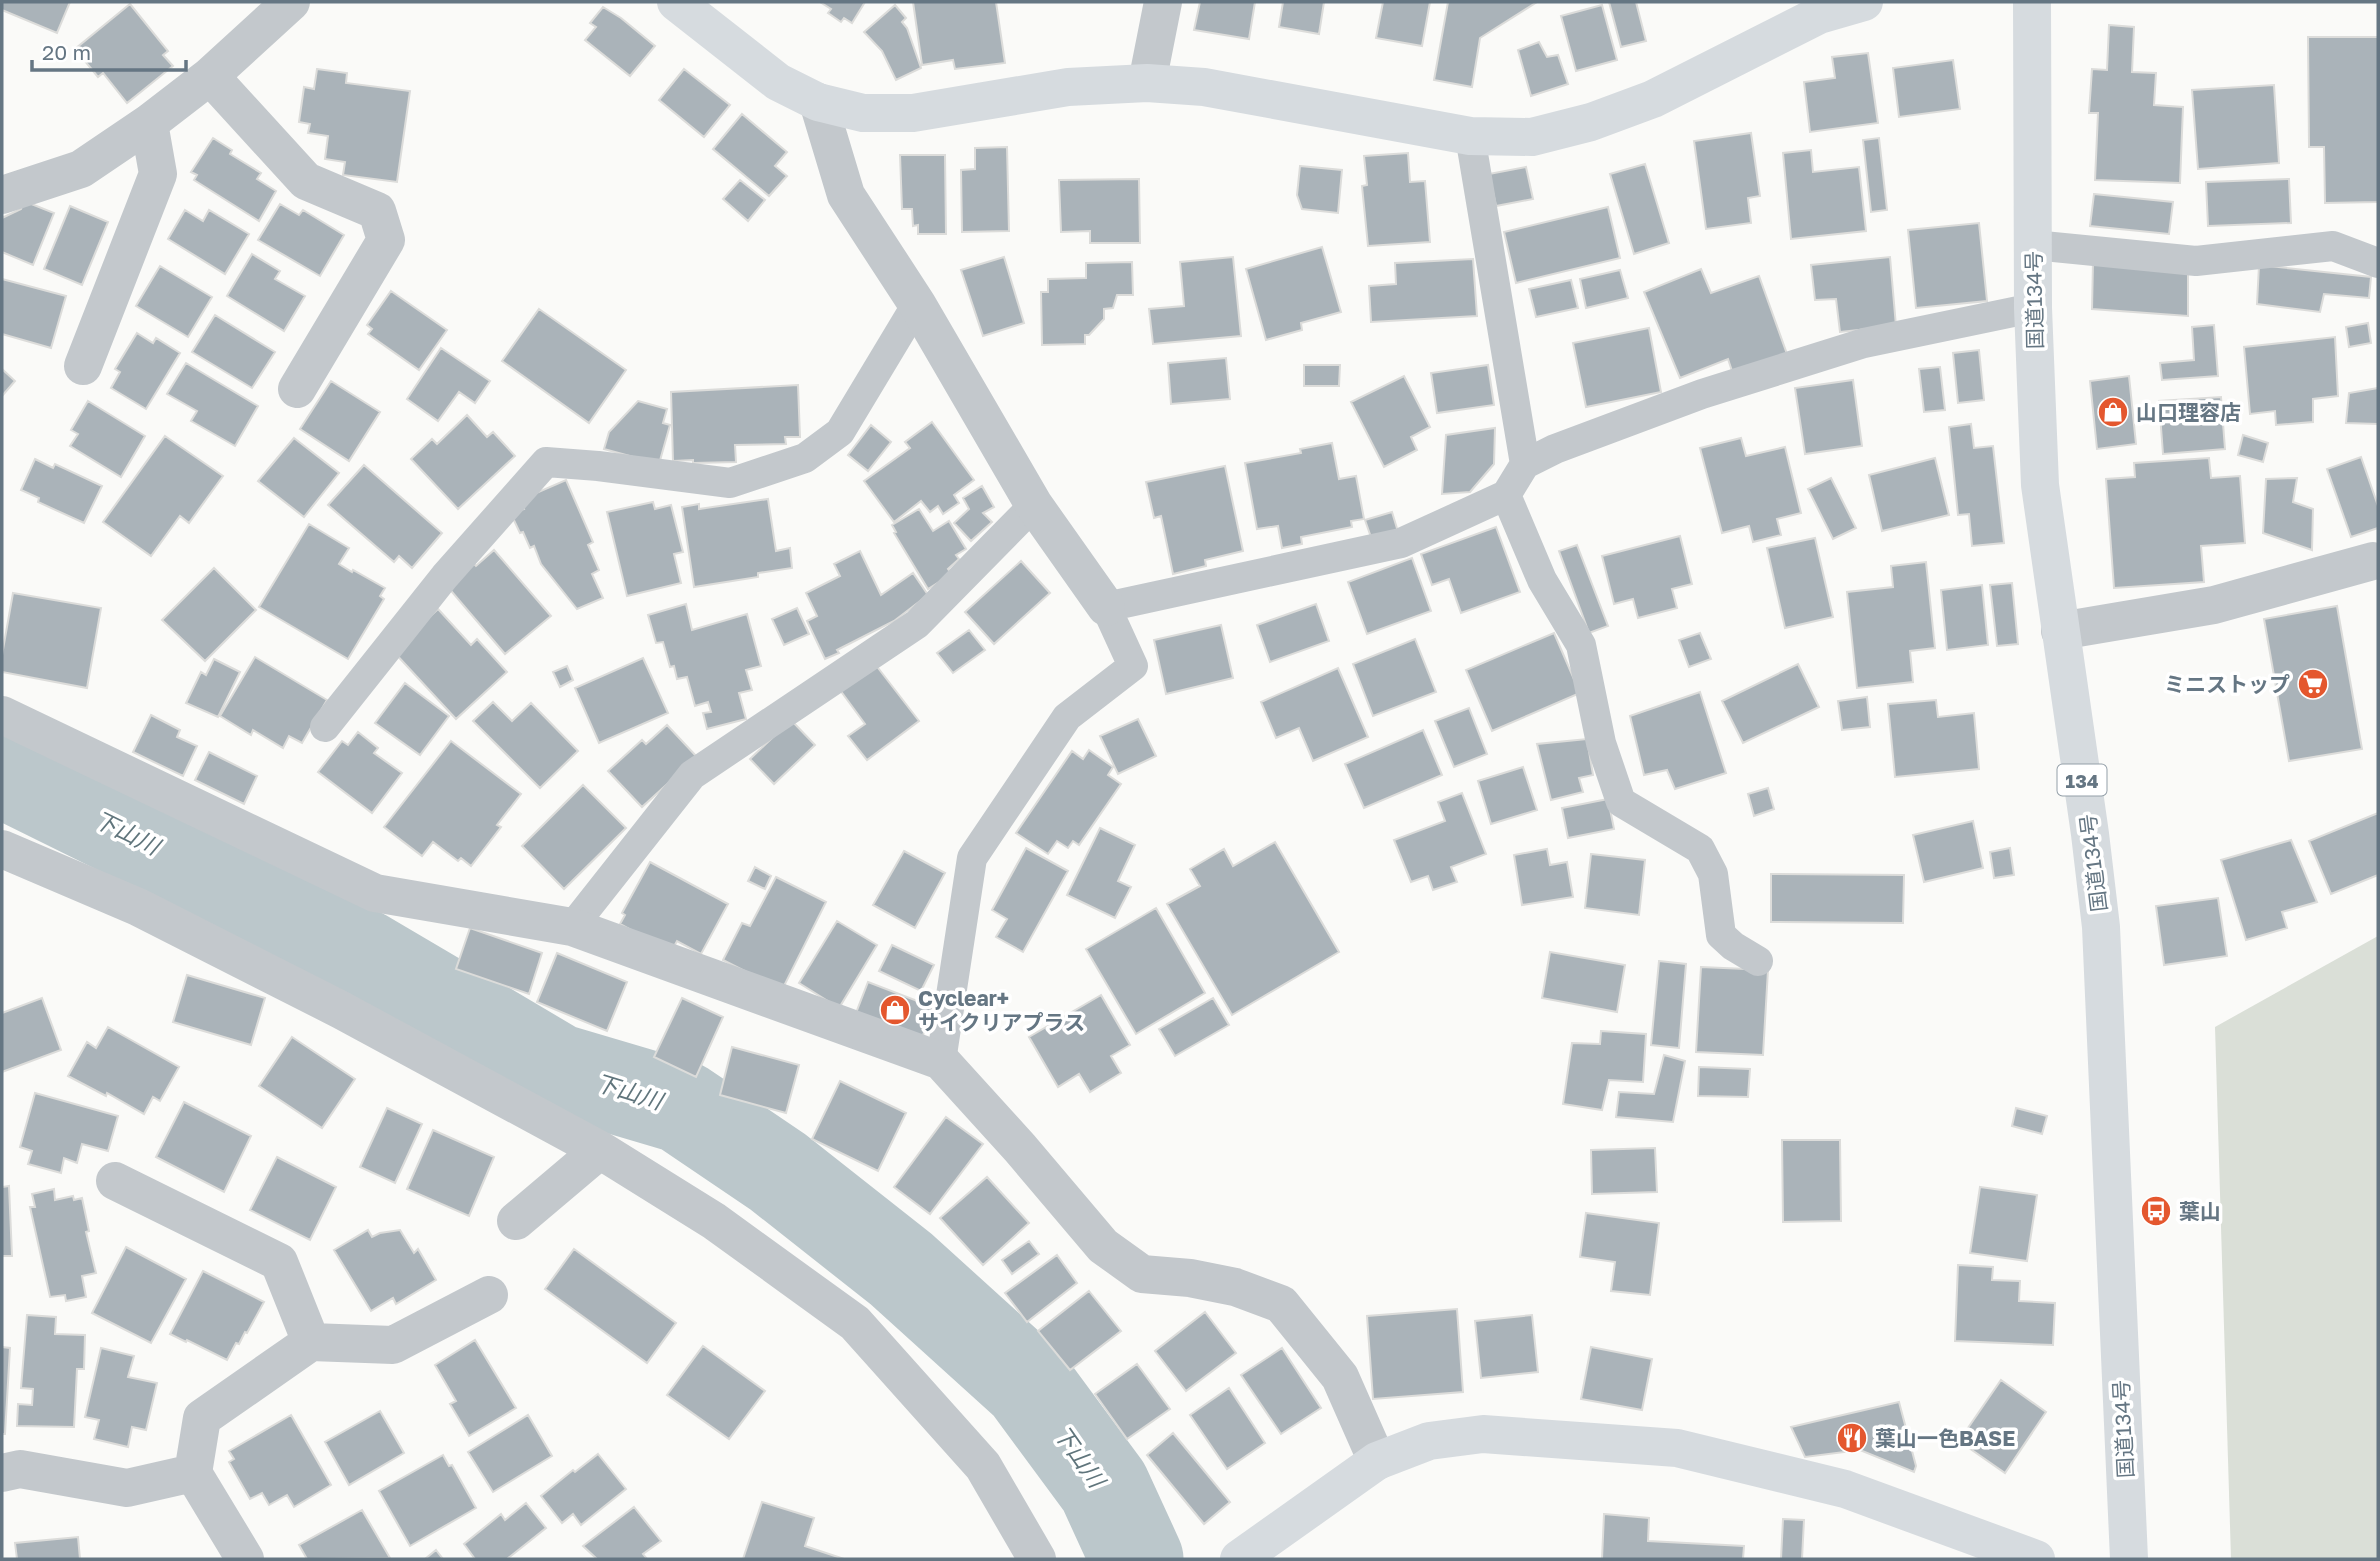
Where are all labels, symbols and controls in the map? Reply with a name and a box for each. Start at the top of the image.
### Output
scale bar [32,28,186,72]
text: 20 m [42,39,91,65]
street label: 国道134号 [2020,251,2048,349]
shop icon: 山口理容店 [2096,395,2130,429]
place label: 山口理容店 [2136,399,2241,425]
supermarket icon: ミニストップ [2296,667,2330,701]
place label: ミニストップ [2164,671,2290,697]
road number: 134 [2058,764,2106,796]
water label: 下山川 [90,804,167,861]
street label: 国道134号 [2074,813,2112,913]
place label: Cyclear+ サイクリアプラス [918,985,1085,1035]
shop icon: Cyclear+ サイクリアプラス [878,993,912,1027]
water label: 下山川 [592,1068,669,1115]
bus stop icon: 葉山 [2139,1194,2173,1228]
place label: 葉山 [2179,1198,2221,1224]
street label: 国道134号 [2107,1379,2139,1479]
water label: 下山川 [1049,1420,1113,1495]
restaurant icon: 葉山一色BASE [1835,1421,1869,1455]
place label: 葉山一色BASE [1875,1425,2015,1451]

